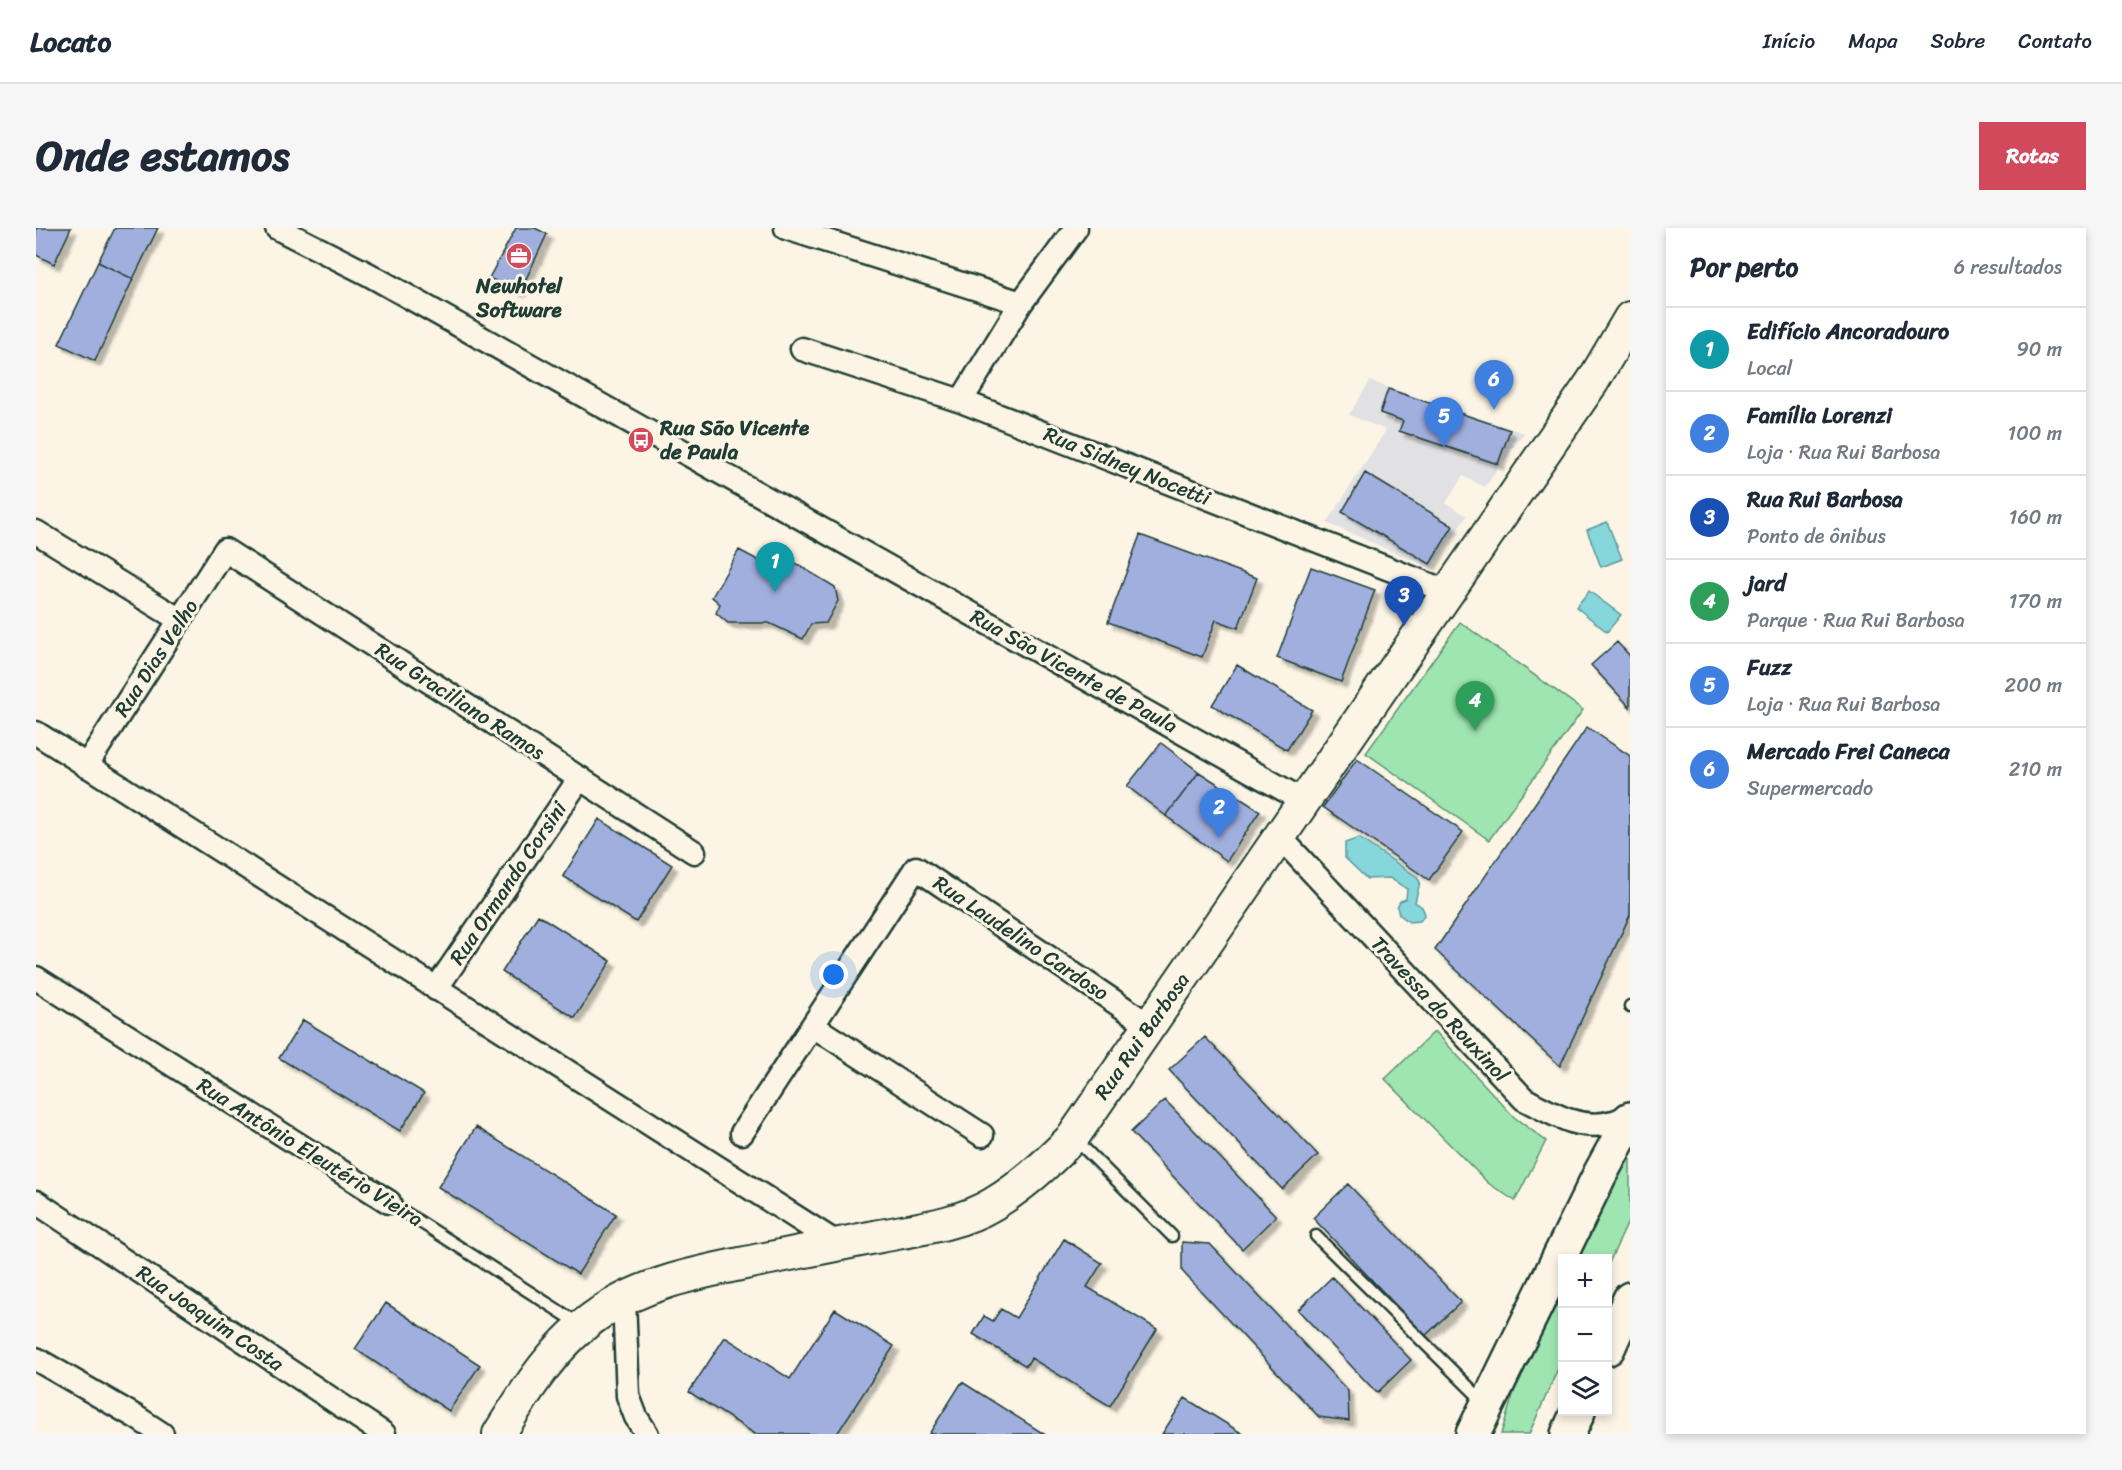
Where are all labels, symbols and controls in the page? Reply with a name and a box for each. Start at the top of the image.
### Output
text: Locato [30,17,111,66]
text: Início [1763,22,1815,60]
text: Mapa [1848,22,1898,60]
text: Sobre [1931,22,1985,60]
text: Contato [2018,22,2092,60]
text: Onde estamos [36,119,290,193]
button: Rotas [1979,122,2086,190]
office icon: Newhotel Software [504,241,534,271]
text: Por perto [1690,244,1798,290]
text: 6 resultados [1954,250,2062,285]
place label: Newhotel Software [475,267,563,329]
text: Edifício Ancoradouro [1747,312,1949,351]
text: 1 [1705,332,1714,367]
text: 90 m [2017,332,2062,367]
text: Local [1747,351,1792,386]
pin: 6 [1474,360,1514,410]
text: Família Lorenzi [1747,396,1892,435]
pin: 5 [1424,398,1464,447]
place label: Rua São Vicente de Paula [659,409,810,471]
street label: Rua Sidney Nocetti [1038,415,1217,517]
text: 2 [1704,416,1715,451]
text: 100 m [2008,416,2062,451]
bus stop icon: Rua São Vicente de Paula [626,425,656,455]
text: Loja · Rua Rui Barbosa [1747,435,1940,470]
text: Rua Rui Barbosa [1747,480,1903,519]
text: 3 [1704,500,1715,535]
text: 160 m [2009,500,2062,535]
text: Ponto de ônibus [1747,519,1886,554]
pin: 1 [756,542,794,592]
text: jard [1747,564,1786,603]
pin: 3 [1384,576,1424,626]
text: 4 [1703,584,1716,619]
text: 170 m [2009,584,2062,619]
street label: Rua Dias Velho [103,591,209,725]
street label: Rua São Vicente de Paula [963,598,1185,744]
text: Parque · Rua Rui Barbosa [1747,603,1965,638]
street label: Rua Graciliano Ramos [367,631,553,771]
text: Fuzz [1747,648,1792,687]
text: 5 [1703,668,1716,703]
text: 200 m [2005,668,2062,703]
pin: 4 [1456,682,1494,731]
text: Loja · Rua Rui Barbosa [1747,687,1940,722]
text: Mercado Frei Caneca [1747,732,1950,771]
text: 6 [1704,752,1715,787]
text: 210 m [2009,752,2062,787]
text: Supermercado [1747,771,1873,806]
pin: 2 [1200,788,1238,838]
street label: Rua Ormando Corsini [439,792,578,973]
street label: Rua Laudelino Cardoso [925,865,1117,1011]
street label: Travessa do Rouxinol [1361,927,1519,1092]
your location [819,960,848,989]
street label: Rua Rui Barbosa [1084,964,1200,1108]
street label: Rua Antônio Eleutério Vieira [189,1067,431,1238]
street label: Rua Joaquim Costa [128,1254,292,1382]
map controls [1558,1254,1612,1416]
button: + [1558,1254,1612,1308]
button: − [1558,1308,1612,1362]
button: layers [1558,1362,1612,1416]

